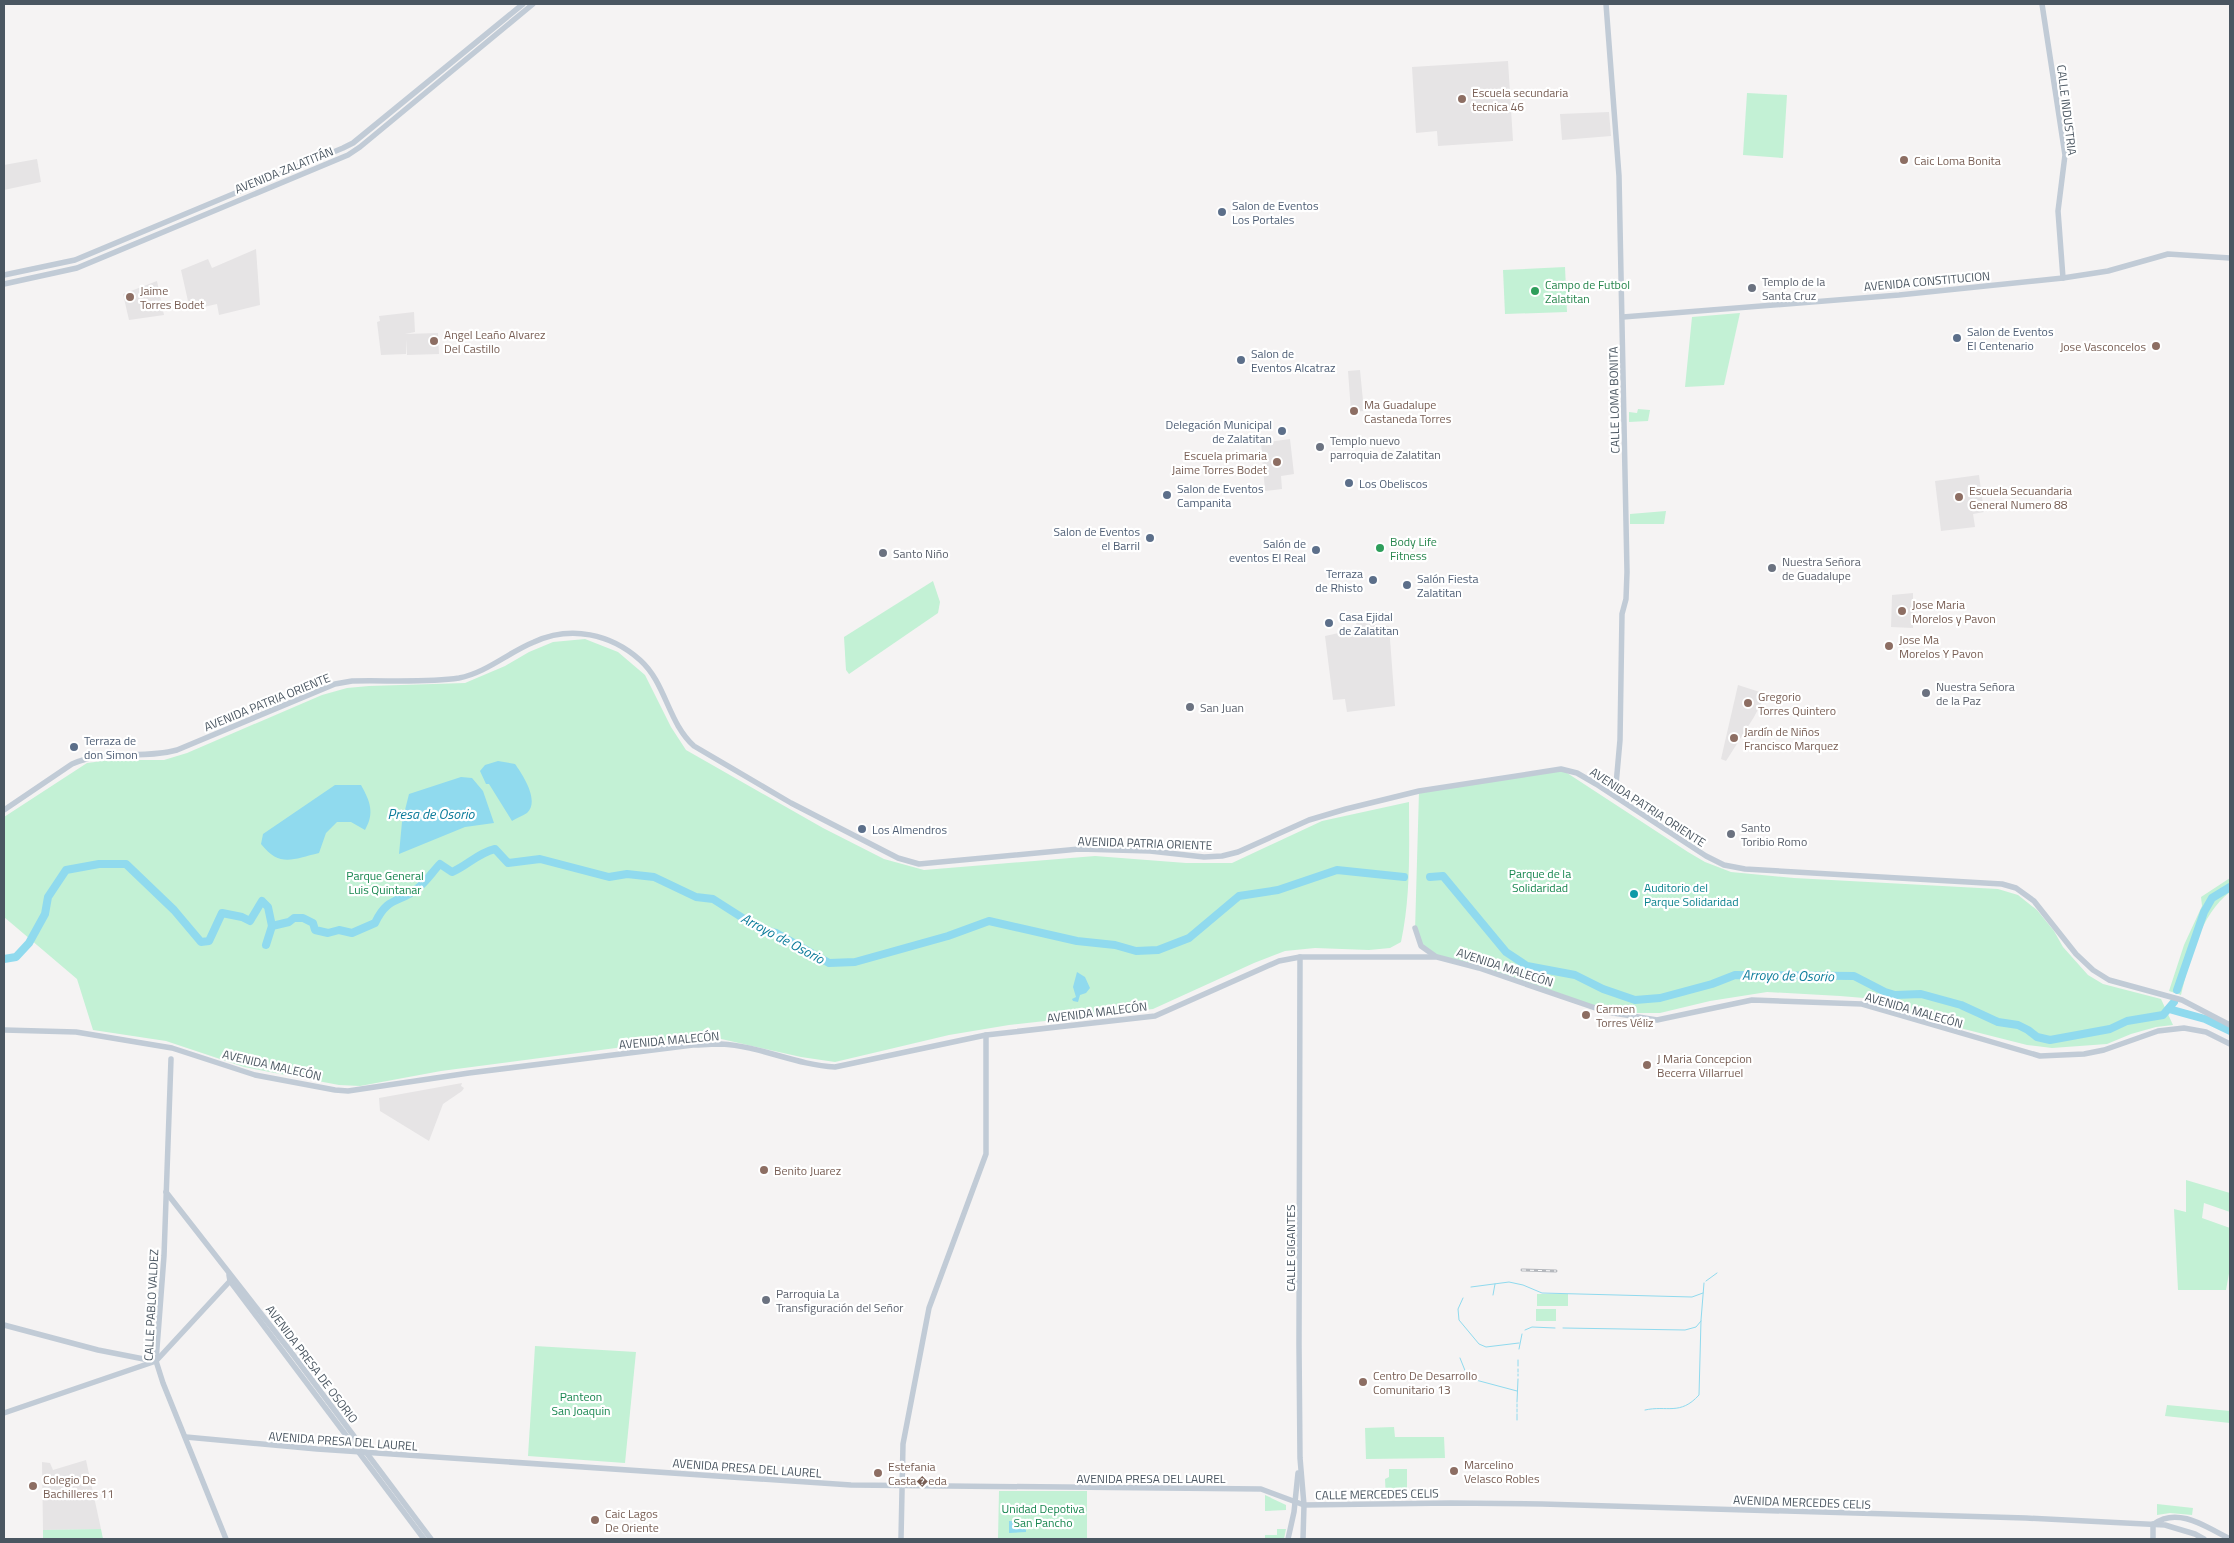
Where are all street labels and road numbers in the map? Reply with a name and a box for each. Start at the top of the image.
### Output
street label: CALLE INDUSTRIA [2052,64,2082,156]
street label: AVENIDA ZALATITÁN [232,142,336,198]
street label: AVENIDA CONSTITUCION [1863,266,1991,296]
street label: CALLE LOMA BONITA [1604,346,1624,454]
street label: AVENIDA PATRIA ORIENTE [201,668,333,736]
street label: AVENIDA PATRIA ORIENTE [1586,762,1710,852]
street label: AVENIDA PATRIA ORIENTE [1077,831,1213,855]
street label: AVENIDA MALECÓN [1454,942,1556,992]
street label: AVENIDA MALECÓN [1863,987,1965,1033]
street label: AVENIDA MALECÓN [1046,996,1148,1028]
street label: AVENIDA MALECÓN [618,1026,720,1054]
street label: AVENIDA MALECÓN [221,1044,323,1086]
street label: CALLE GIGANTES [1281,1205,1300,1291]
street label: CALLE PABLO VALDEZ [139,1248,163,1362]
street label: AVENIDA PRESA DE OSORIO [261,1301,363,1427]
street label: AVENIDA PRESA DEL LAUREL [268,1426,418,1456]
street label: AVENIDA PRESA DEL LAUREL [672,1453,822,1483]
street label: AVENIDA PRESA DEL LAUREL [1076,1469,1226,1488]
street label: CALLE MERCEDES CELIS [1315,1483,1439,1505]
street label: AVENIDA MERCEDES CELIS [1733,1490,1871,1514]

